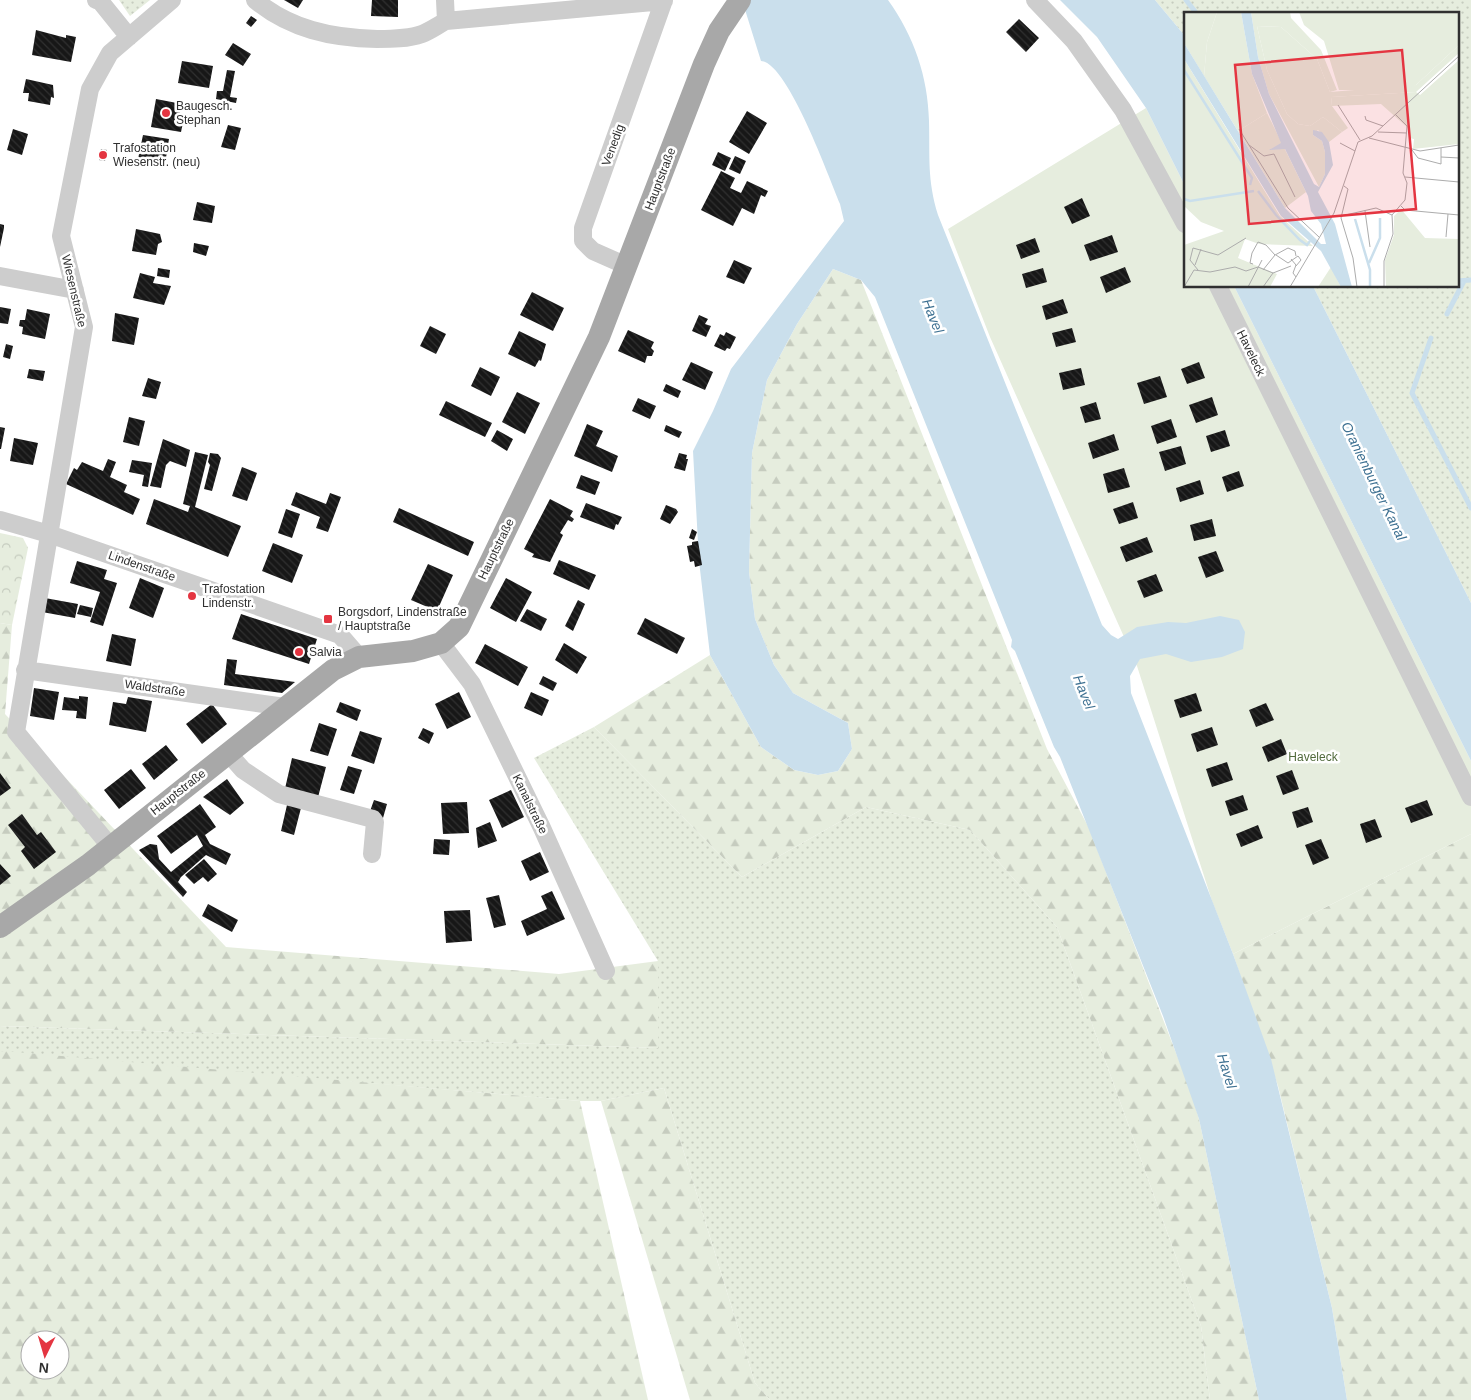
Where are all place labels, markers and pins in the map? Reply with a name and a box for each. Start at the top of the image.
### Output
place label: Baugesch. Stephan [176,99,233,127]
marker: Baugesch. Stephan [160,107,172,119]
place label: Trafostation Wiesenstr. (neu) [113,141,200,169]
marker: Trafostation Wiesenstr. (neu) [97,149,109,161]
place label: Trafostation Lindenstr. [202,582,265,610]
marker: Trafostation Lindenstr. [186,590,198,602]
place label: Borgsdorf, Lindenstraße / Hauptstraße [338,605,467,633]
marker: Borgsdorf, Lindenstraße / Hauptstraße [322,613,334,625]
place label: Salvia [309,645,342,659]
marker: Salvia [293,646,305,658]

